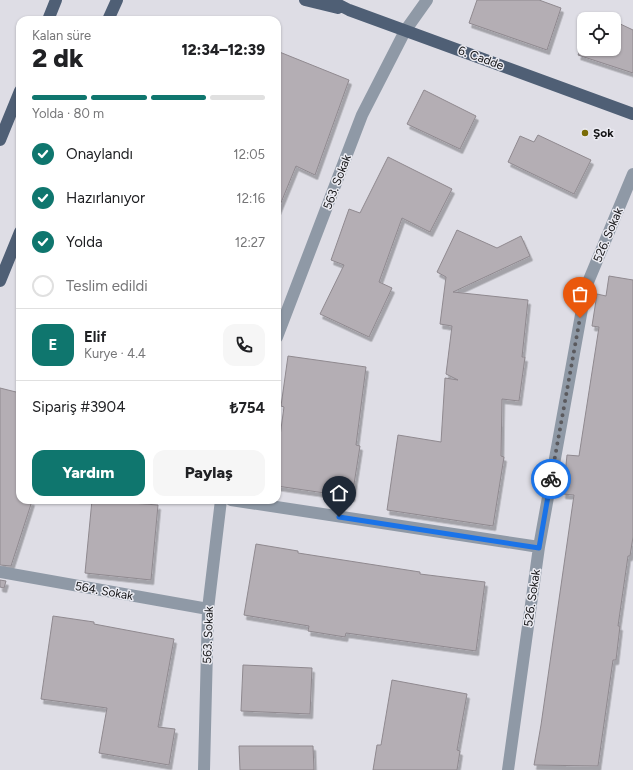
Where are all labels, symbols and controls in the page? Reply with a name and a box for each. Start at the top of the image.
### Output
map controls [577,12,621,56]
button: locate [577,12,621,56]
text: Kalan süre [32,28,91,43]
text: 12:34–12:39 [181,41,265,59]
text: 2 dk [32,42,84,74]
street label: 6. Cadde [456,43,506,73]
text: Yolda · 80 m [32,106,104,121]
place label: Şok [593,126,614,140]
marker: Şok [580,128,590,138]
icon: check [32,143,54,165]
text: Onaylandı [66,145,133,163]
text: 12:05 [233,147,265,162]
street label: 563. Sokak [320,152,354,211]
icon: check [32,187,54,209]
text: Hazırlanıyor [66,189,145,207]
text: 12:16 [236,191,265,206]
street label: 526. Sokak [590,205,626,264]
icon: check [32,231,54,253]
text: Yolda [66,233,103,251]
text: 12:27 [235,235,265,250]
text: Teslim edildi [66,277,148,295]
pin [563,277,597,318]
icon: bag [569,283,591,305]
button: phone [223,324,265,366]
text: Elif [84,328,106,346]
text: E [49,336,57,354]
text: Kurye · 4.4 [84,346,146,361]
text: Sipariş #3904 [32,398,126,416]
text: ₺754 [230,399,265,417]
button: Yardım [32,450,145,496]
button: Paylaş [153,450,265,496]
courier [531,459,571,499]
icon: bike [540,468,562,490]
pin [322,476,356,517]
icon: home [328,482,350,504]
street label: 526. Sokak [521,568,543,628]
street label: 564. Sokak [74,579,134,603]
street label: 563. Sokak [200,606,216,664]

